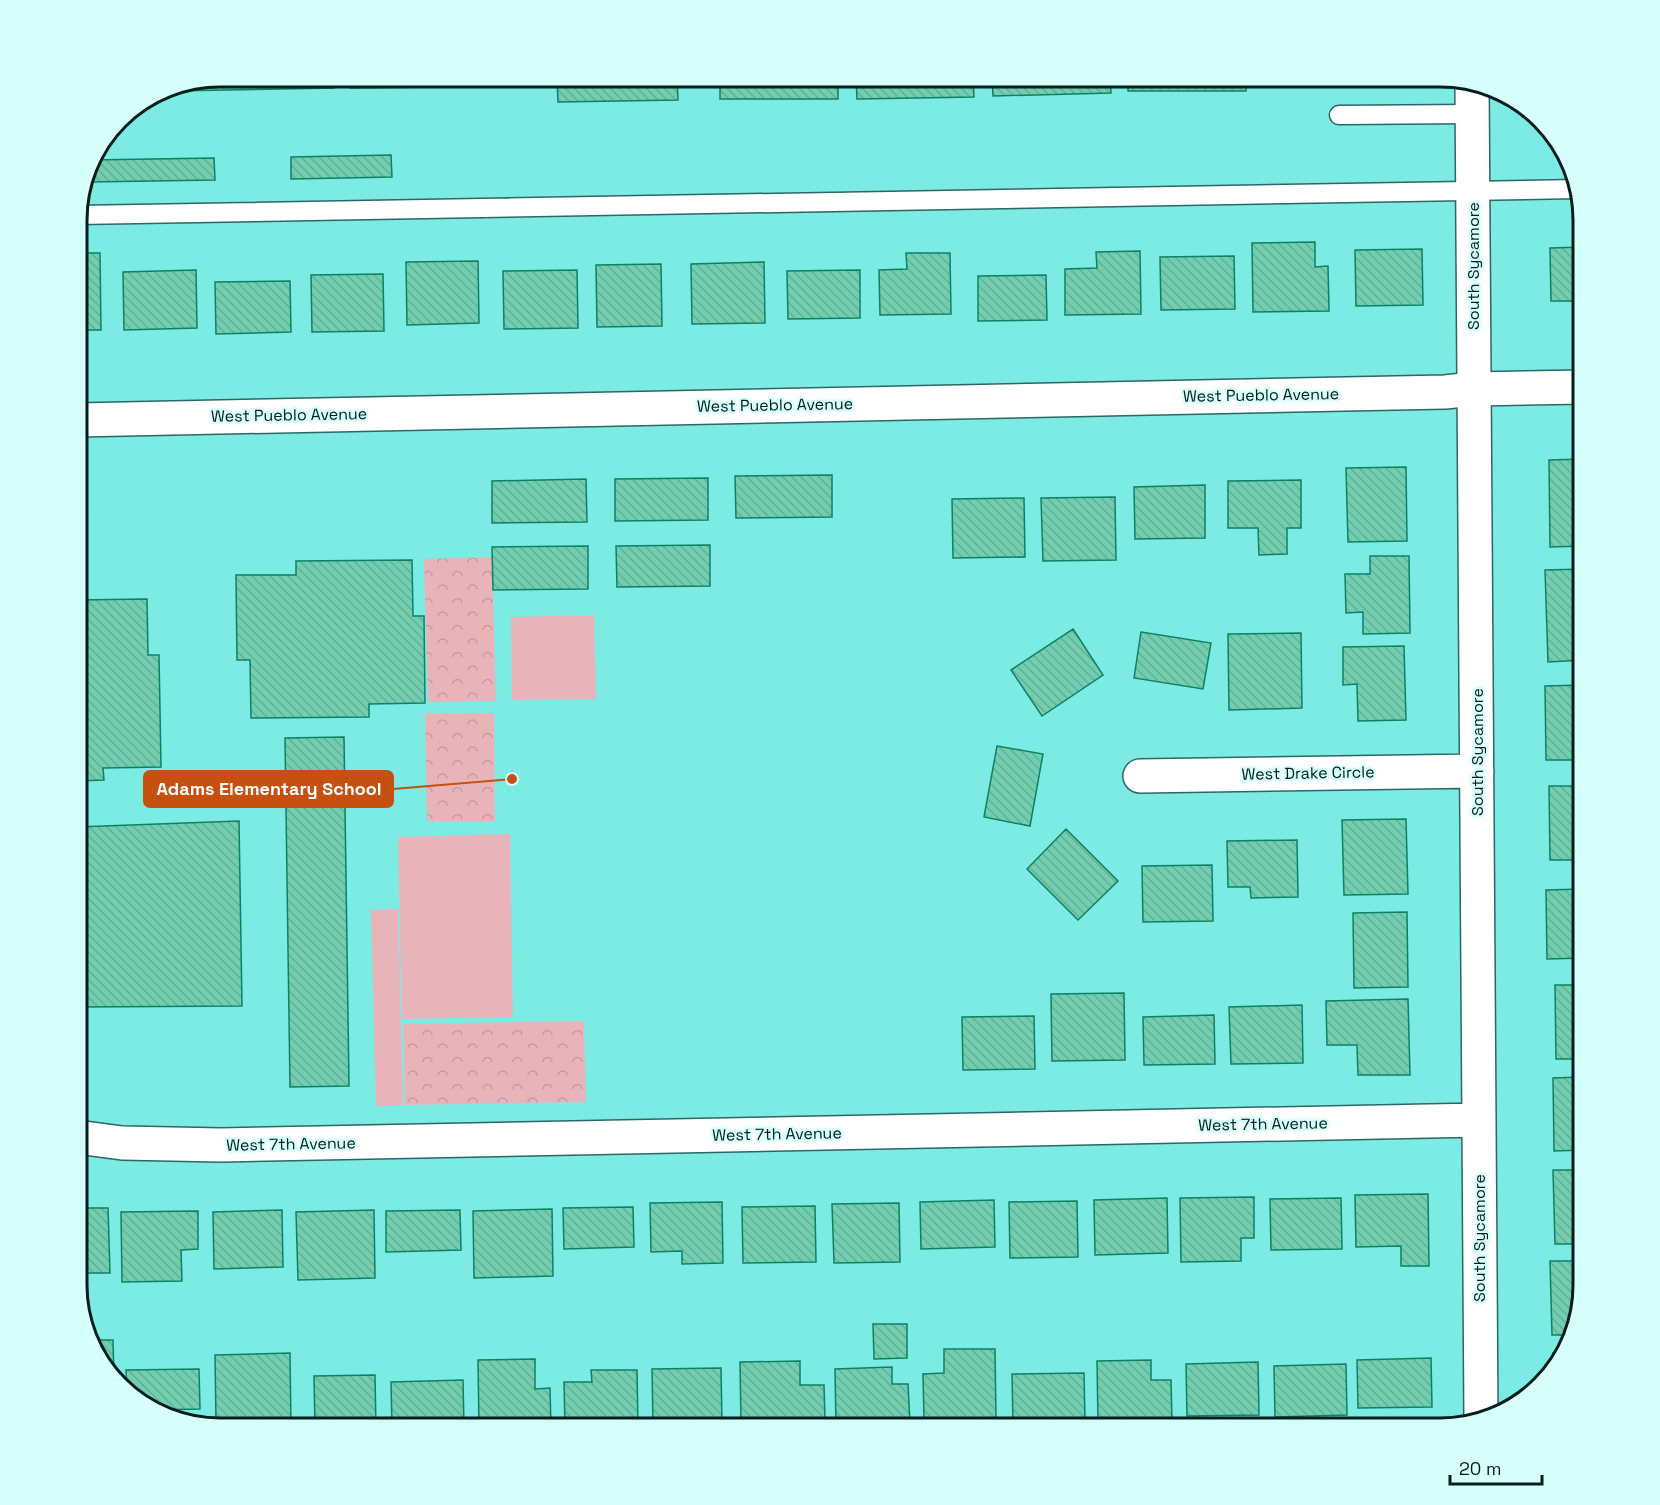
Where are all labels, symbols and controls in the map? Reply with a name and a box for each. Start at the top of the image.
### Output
street label: South Sycamore [1463,202,1484,330]
street label: West Pueblo Avenue [1183,383,1339,407]
street label: West Pueblo Avenue [697,393,853,417]
street label: West Pueblo Avenue [211,403,367,427]
street label: South Sycamore [1467,688,1488,816]
street label: West Drake Circle [1241,761,1375,785]
callout: Adams Elementary School [144,771,393,807]
text: Adams Elementary School [156,777,382,800]
street label: West 7th Avenue [1198,1112,1328,1136]
street label: West 7th Avenue [712,1122,842,1146]
street label: West 7th Avenue [226,1132,356,1156]
street label: South Sycamore [1469,1174,1490,1302]
scale bar [1450,1448,1542,1486]
text: 20 m [1459,1457,1502,1480]

